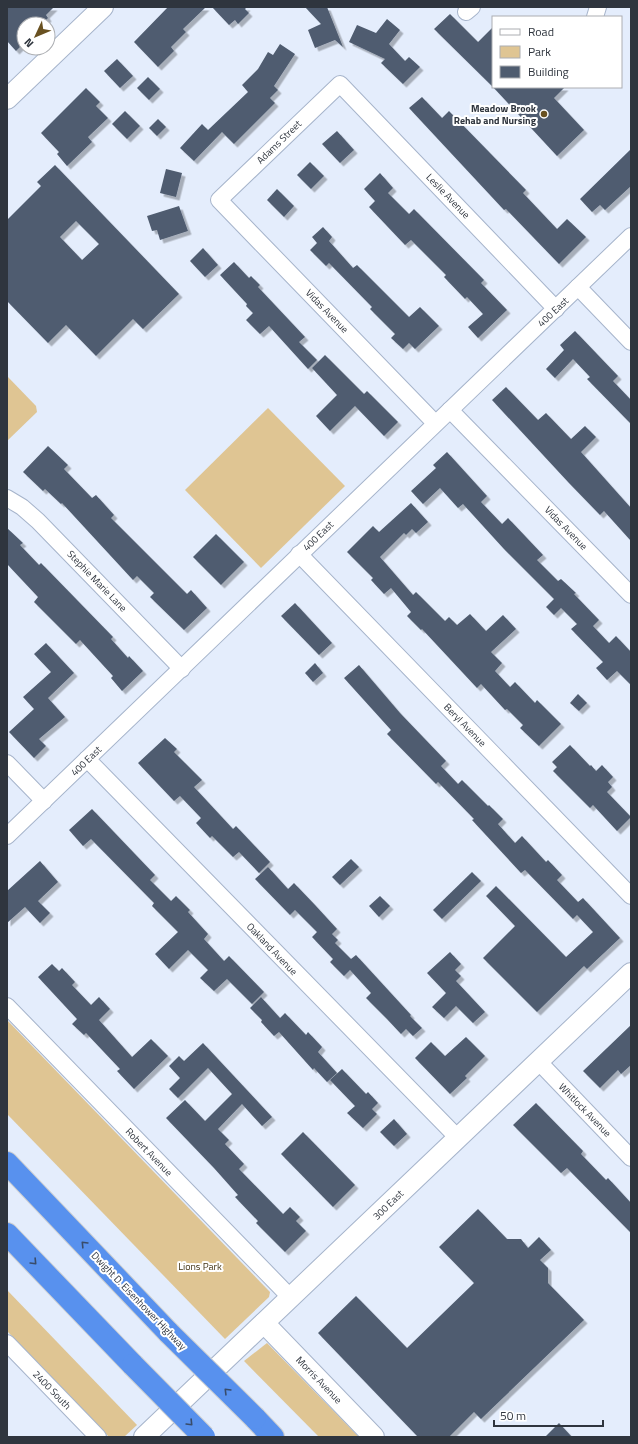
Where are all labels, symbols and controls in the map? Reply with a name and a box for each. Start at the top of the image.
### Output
north arrow [16,16,56,56]
legend [492,16,622,88]
text: Road [528,22,554,41]
text: N [20,35,37,51]
text: Park [528,42,551,61]
text: Building [528,62,569,81]
place label: Meadow Brook Rehab and Nursing [454,101,537,128]
marker: Meadow Brook Rehab and Nursing [539,109,549,119]
street label: Adams Street [253,116,305,167]
street label: Leslie Avenue [423,170,473,222]
street label: Vidas Avenue [302,285,352,337]
street label: 400 East [534,293,572,330]
street label: Vidas Avenue [541,502,591,554]
street label: 400 East [299,517,337,554]
street label: Stephie Marie Lane [64,547,130,615]
street label: Beryl Avenue [440,700,490,750]
street label: 400 East [67,742,105,779]
street label: Oakland Avenue [243,919,301,979]
street label: Whitlock Avenue [555,1080,615,1140]
street label: Robert Avenue [122,1124,176,1180]
street label: 300 East [369,1186,407,1223]
one-way arrow [81,1241,89,1249]
street label: Dwight D. Eisenhower Highway [88,1248,190,1354]
one-way arrow [29,1257,37,1265]
park label: Lions Park [178,1259,222,1274]
street label: Morris Avenue [292,1353,346,1407]
street label: 2400 South [29,1367,75,1413]
one-way arrow [224,1388,232,1396]
scale bar [494,1402,603,1428]
text: 50 m [500,1406,526,1425]
one-way arrow [185,1418,193,1426]

